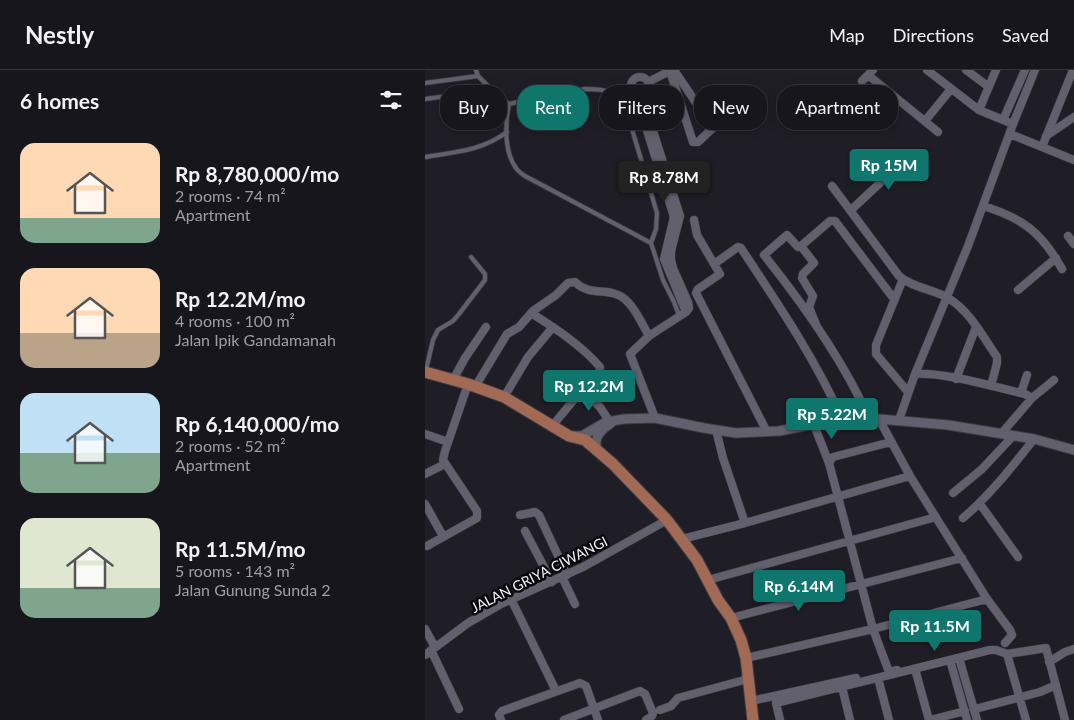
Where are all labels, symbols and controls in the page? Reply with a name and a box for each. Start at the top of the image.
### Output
text: Nestly [25,20,94,49]
text: Map [829,24,865,46]
text: Directions [893,24,974,46]
text: Saved [1002,24,1049,46]
chip: Buy [440,85,507,130]
chip: Rent [517,85,589,130]
chip: Filters [599,85,684,130]
chip: New [694,85,767,130]
chip: Apartment [777,85,898,130]
icon: filters [377,86,405,114]
text: 6 homes [20,88,99,113]
pin: Rp 15M [848,148,930,191]
text: Rp 15M [861,155,917,174]
pin: Rp 8.78M [612,160,716,203]
text: Rp 8,780,000/mo [175,161,339,186]
icon: home [60,163,120,223]
text: Rp 8.78M [629,167,699,186]
text: 2 rooms · 74 m² [175,186,286,205]
text: Apartment [175,205,250,224]
text: Rp 12.2M/mo [175,286,306,311]
icon: home [60,288,120,348]
text: 4 rooms · 100 m² [175,311,295,330]
text: Jalan Ipik Gandamanah [175,330,336,349]
pin: Rp 12.2M [537,370,641,412]
text: Rp 12.2M [554,376,624,395]
pin: Rp 5.22M [780,398,884,440]
text: Rp 5.22M [797,404,867,423]
text: Rp 6,140,000/mo [175,411,339,436]
icon: home [60,413,120,473]
text: 2 rooms · 52 m² [175,436,286,455]
text: Apartment [175,455,250,474]
street label: JALAN GRIYA CIWANGI [468,532,610,616]
text: Rp 11.5M/mo [175,536,306,561]
icon: home [60,538,120,598]
text: 5 rooms · 143 m² [175,561,295,580]
pin: Rp 6.14M [747,570,851,612]
text: Rp 6.14M [764,576,834,595]
text: Jalan Gunung Sunda 2 [175,580,330,599]
pin: Rp 11.5M [883,610,987,652]
text: Rp 11.5M [900,616,970,635]

